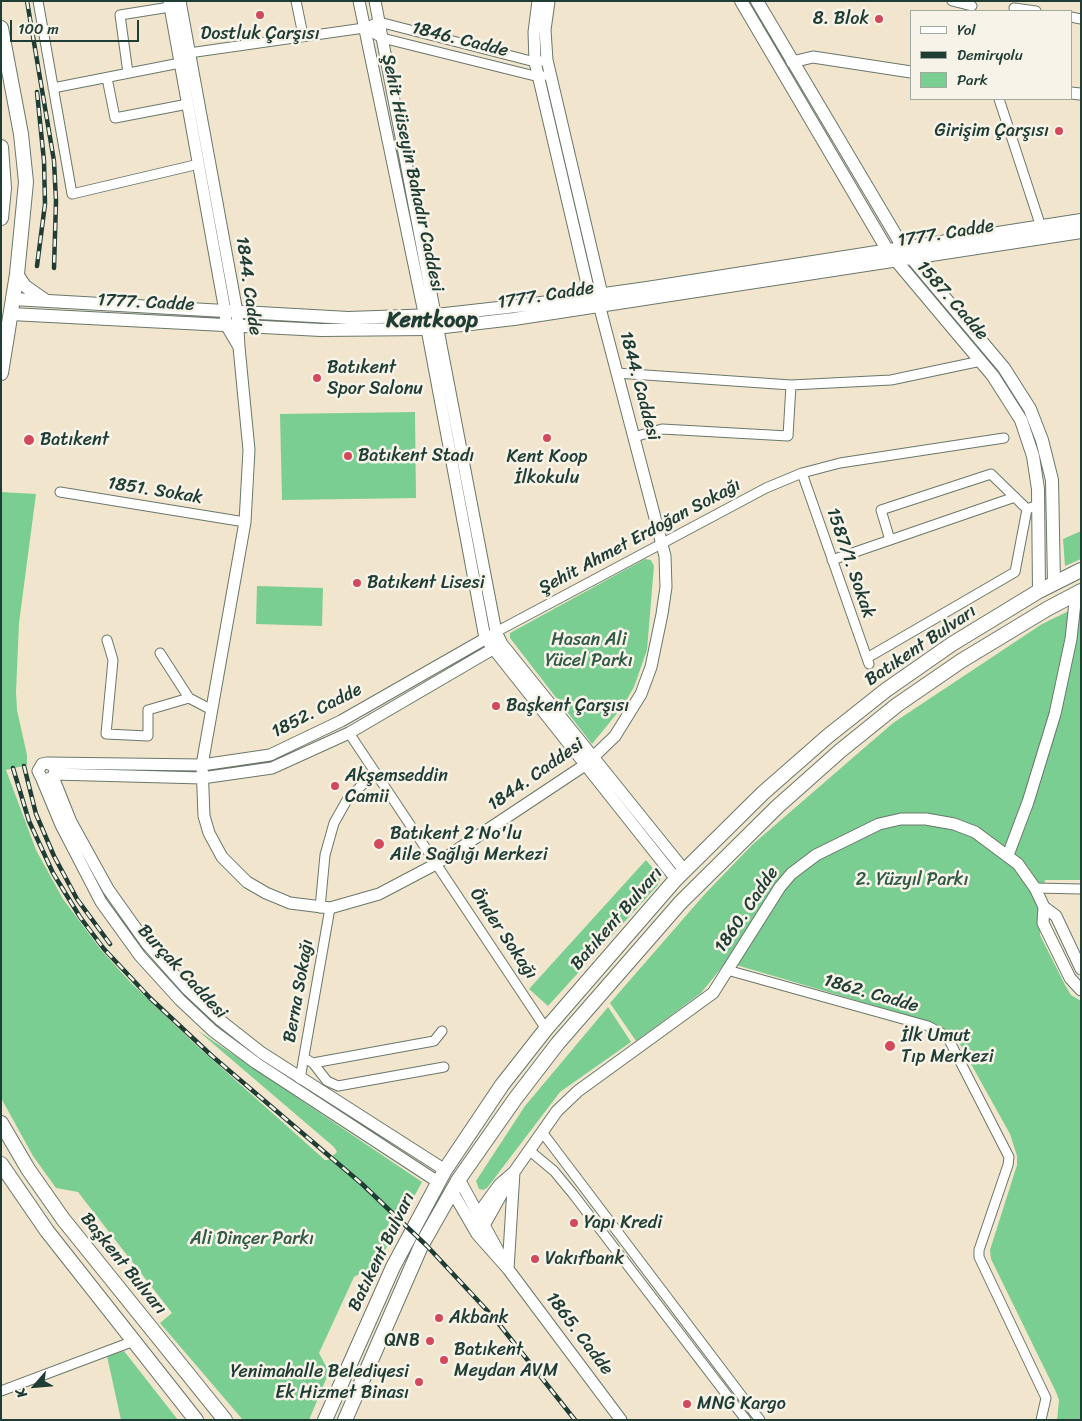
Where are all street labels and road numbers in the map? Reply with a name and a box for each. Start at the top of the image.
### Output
street label: 1846. Cadde [410,18,510,62]
street label: Şehit Hüseyin Bahadır Caddesi [376,52,448,294]
street label: 1777. Cadde [896,216,996,252]
street label: 1844. Cadde [230,235,266,337]
street label: 1587. Cadde [912,257,992,345]
street label: 1777. Cadde [496,278,596,314]
street label: 1777. Cadde [97,290,195,316]
street label: 1844. Caddesi [614,329,664,443]
street label: 1851. Sokak [106,473,204,509]
street label: Şehit Ahmet Erdoğan Sokağı [535,475,745,599]
street label: 1587/1. Sokak [821,505,879,621]
street label: Batıkent Bulvarı [861,601,981,691]
street label: 1852. Cadde [268,679,366,743]
street label: 1844. Caddesi [484,734,588,816]
street label: Batıkent Bulvarı [566,863,668,975]
street label: 1860. Cadde [710,863,784,957]
street label: Önder Sokağı [465,884,541,984]
street label: Burçak Caddesi [133,920,231,1024]
street label: Berna Sokağı [279,938,319,1044]
street label: 1862. Cadde [821,970,921,1018]
street label: Batıkent Bulvarı [344,1189,420,1315]
street label: Başkent Bulvarı [75,1209,171,1319]
street label: 1865. Cadde [541,1288,617,1380]

